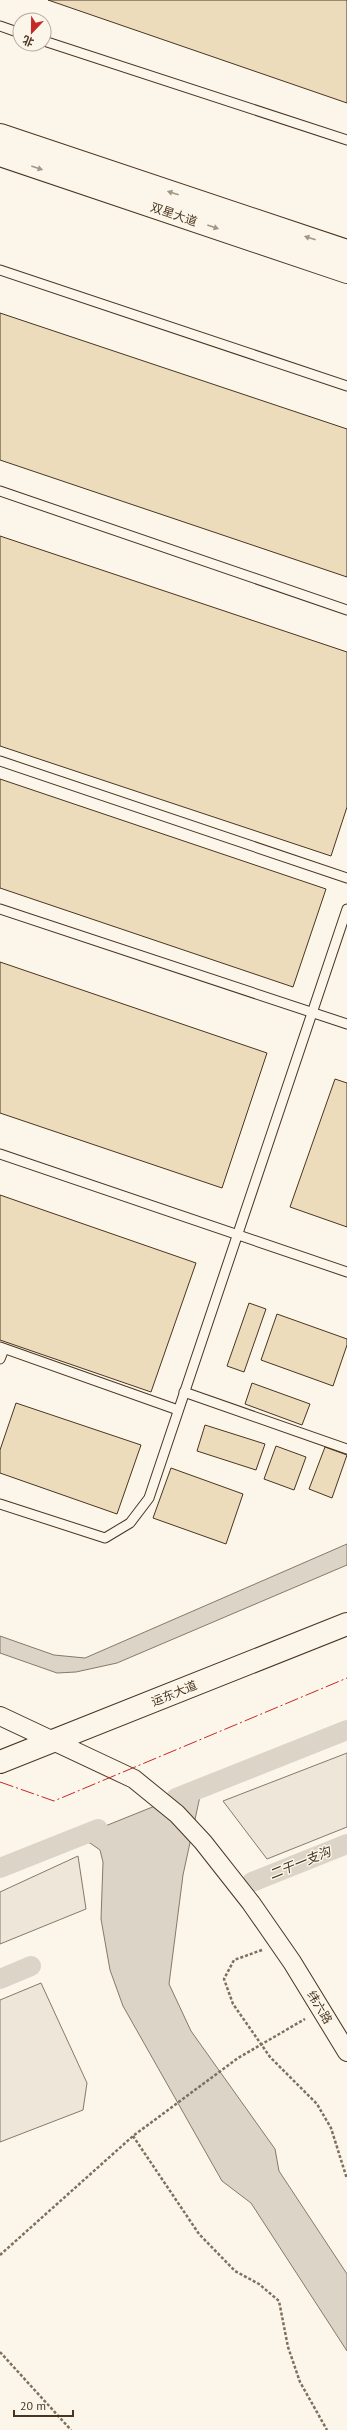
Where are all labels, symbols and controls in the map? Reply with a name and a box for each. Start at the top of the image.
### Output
north arrow [12,12,52,52]
text: 北 [21,33,36,50]
one-way arrow [31,165,43,171]
one-way arrow [167,190,179,196]
street label: 双星大道 [149,199,199,229]
one-way arrow [208,224,220,230]
one-way arrow [304,235,316,241]
street label: 运东大道 [149,1677,199,1709]
water label: 二干一支沟 [267,1842,335,1883]
street label: 纬六路 [304,1988,336,2026]
scale bar [14,2392,73,2418]
text: 20 m [20,2398,46,2413]

